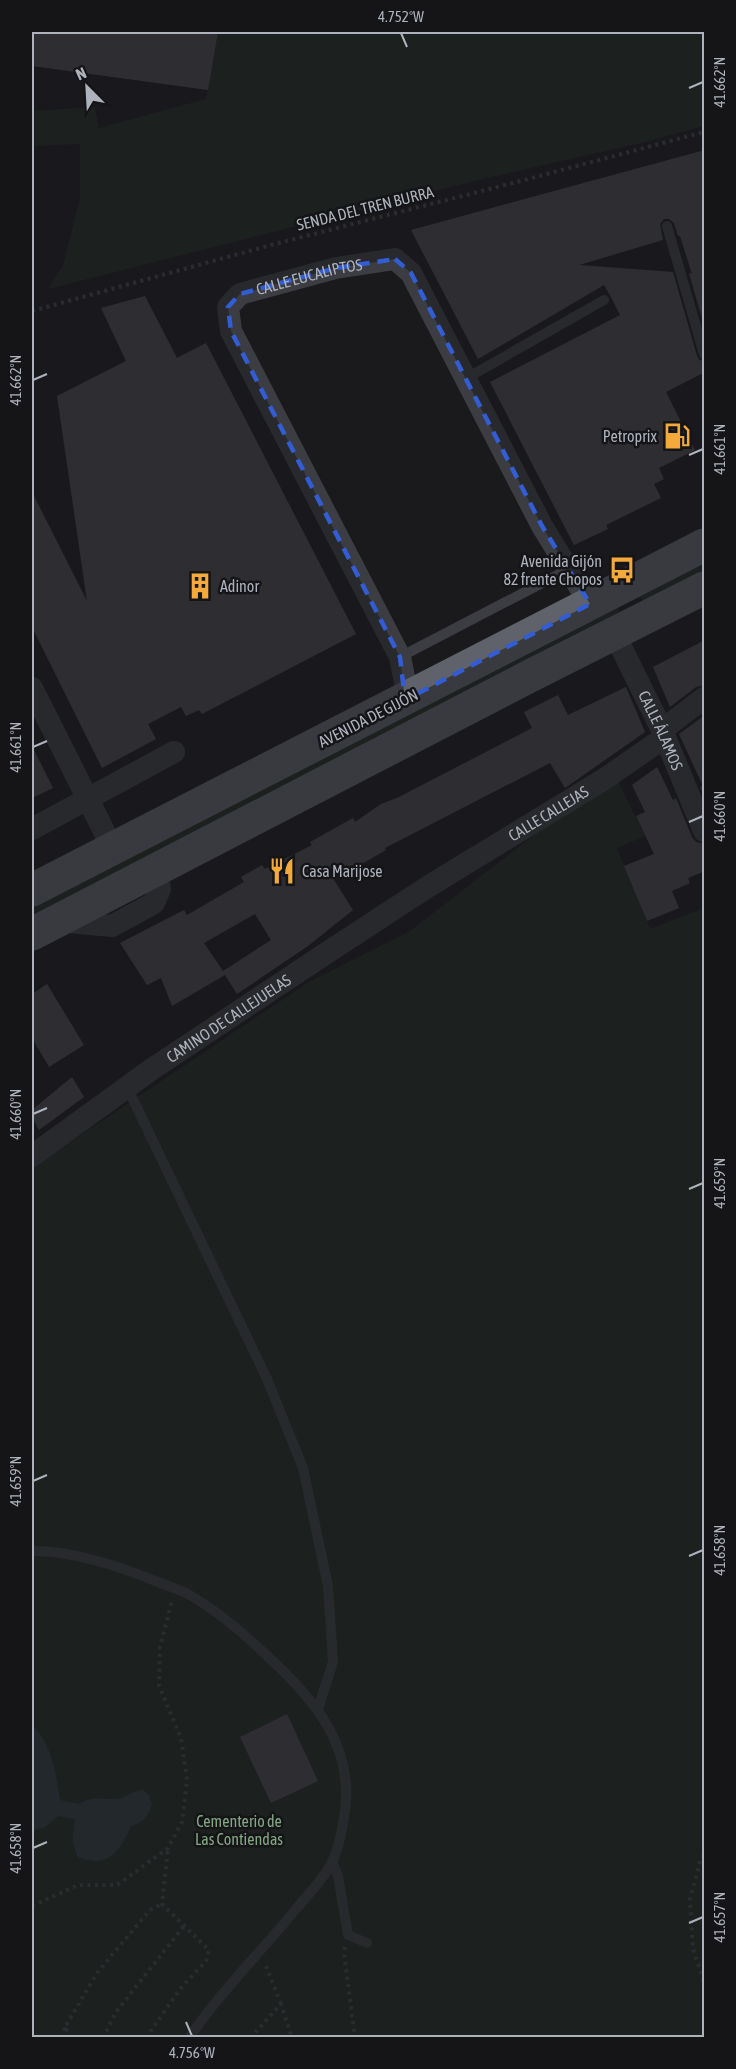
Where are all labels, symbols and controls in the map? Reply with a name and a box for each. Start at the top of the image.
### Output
text: 4.752°W [378,8,424,25]
north arrow [57,57,117,117]
text: 41.662°N [711,57,728,107]
text: N [73,63,89,83]
street label: SENDA DEL TREN BURRA [295,182,435,234]
street label: CALLE EUCALIPTOS [254,255,364,298]
text: 41.662°N [7,355,24,405]
fuel station icon: Petroprix [662,421,692,451]
text: 41.661°N [711,424,728,474]
place label: Petroprix [603,427,658,446]
place label: Avenida Gijón 82 frente Chopos [503,552,602,589]
bus stop icon: Avenida Gijón 82 frente Chopos [607,555,637,585]
building icon: Adinor [185,571,215,601]
place label: Adinor [220,577,259,595]
street label: AVENIDA DE GIJÓN [315,685,421,751]
street label: CALLE ÁLAMOS [635,688,687,773]
text: 41.661°N [7,722,24,772]
street label: CALLE CALLEJAS [505,782,592,844]
text: 41.660°N [711,791,728,841]
restaurant icon: Casa Marijose [267,856,297,886]
place label: Casa Marijose [302,862,383,881]
street label: CAMINO DE CALLEJUELAS [163,970,294,1066]
text: 41.660°N [7,1089,24,1139]
text: 41.659°N [711,1158,728,1208]
text: 41.659°N [7,1456,24,1506]
text: 41.658°N [711,1525,728,1575]
park label: Cementerio de Las Contiendas [195,1812,283,1848]
text: 41.658°N [7,1823,24,1873]
text: 41.657°N [711,1892,728,1942]
text: 4.756°W [169,2044,215,2061]

